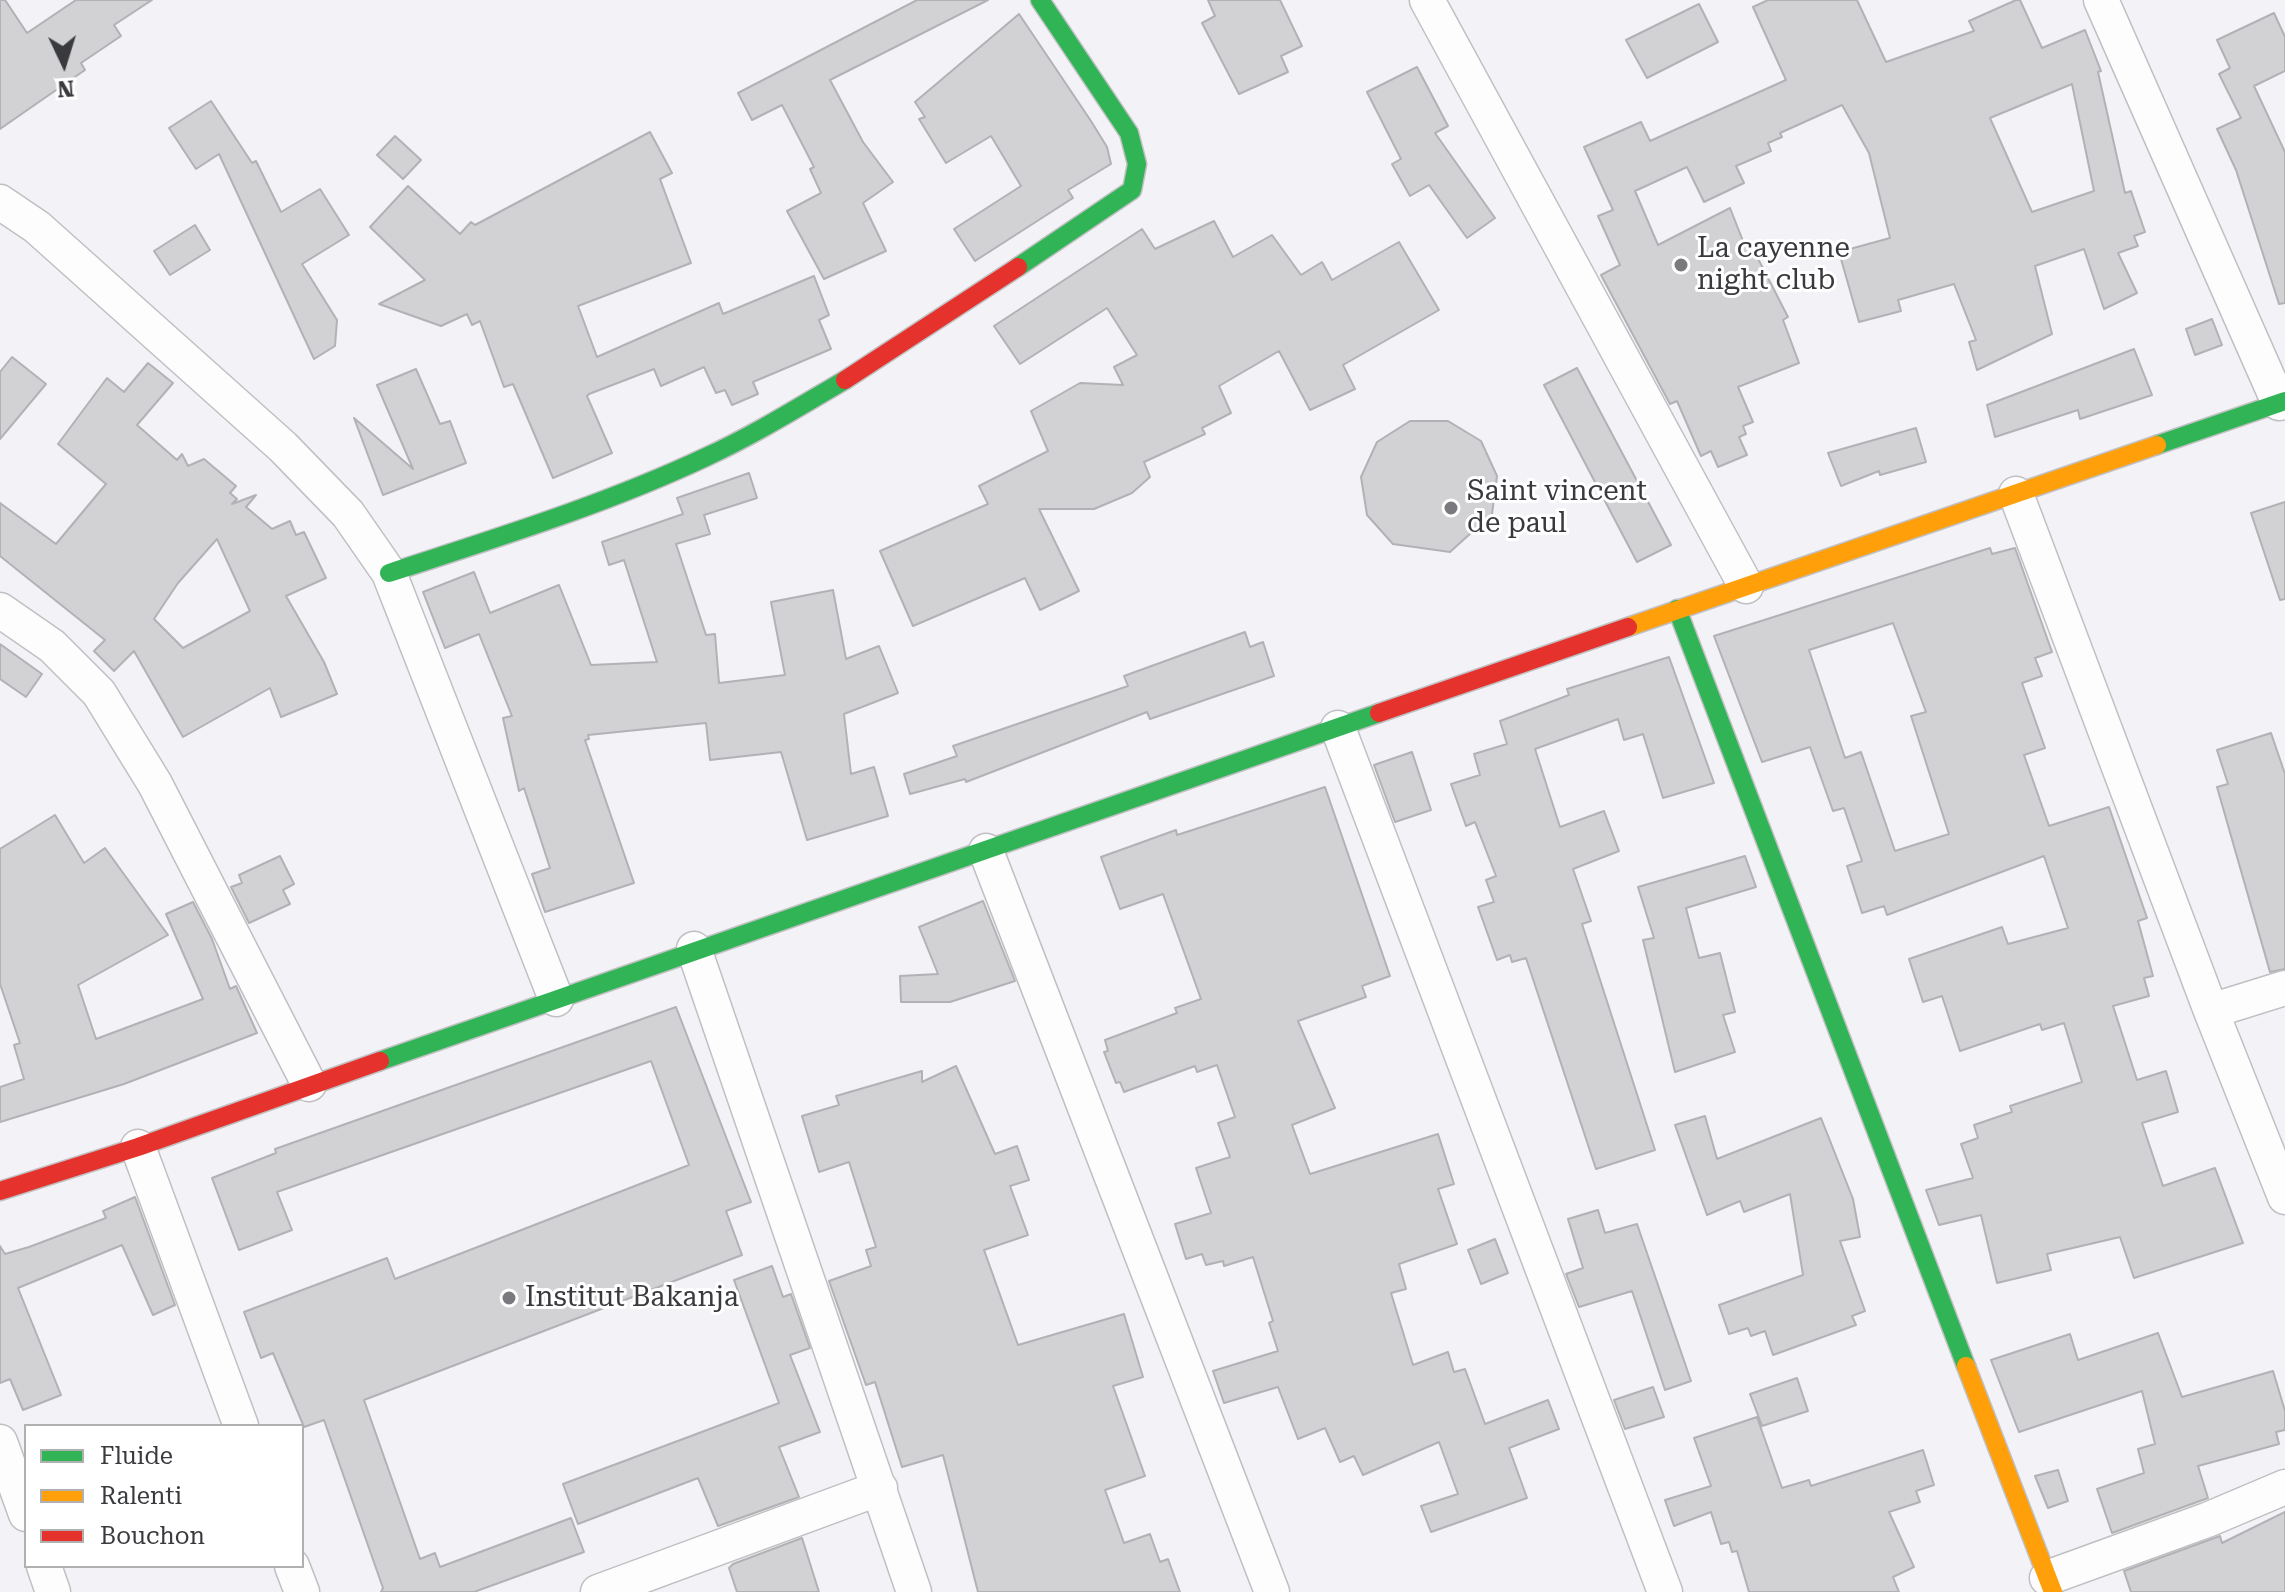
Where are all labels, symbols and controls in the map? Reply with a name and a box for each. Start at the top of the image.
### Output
north arrow [24,24,104,104]
text: N [56,75,75,102]
place label: La cayenne night club [1697,232,1850,298]
marker: La cayenne night club [1672,256,1690,274]
place label: Saint vincent de paul [1467,475,1647,541]
marker: Saint vincent de paul [1442,499,1460,517]
place label: Institut Bakanja [525,1281,739,1315]
marker: Institut Bakanja [500,1289,518,1307]
legend [24,1424,304,1568]
text: Fluide [100,1442,173,1470]
text: Ralenti [100,1482,182,1510]
text: Bouchon [100,1522,205,1550]

